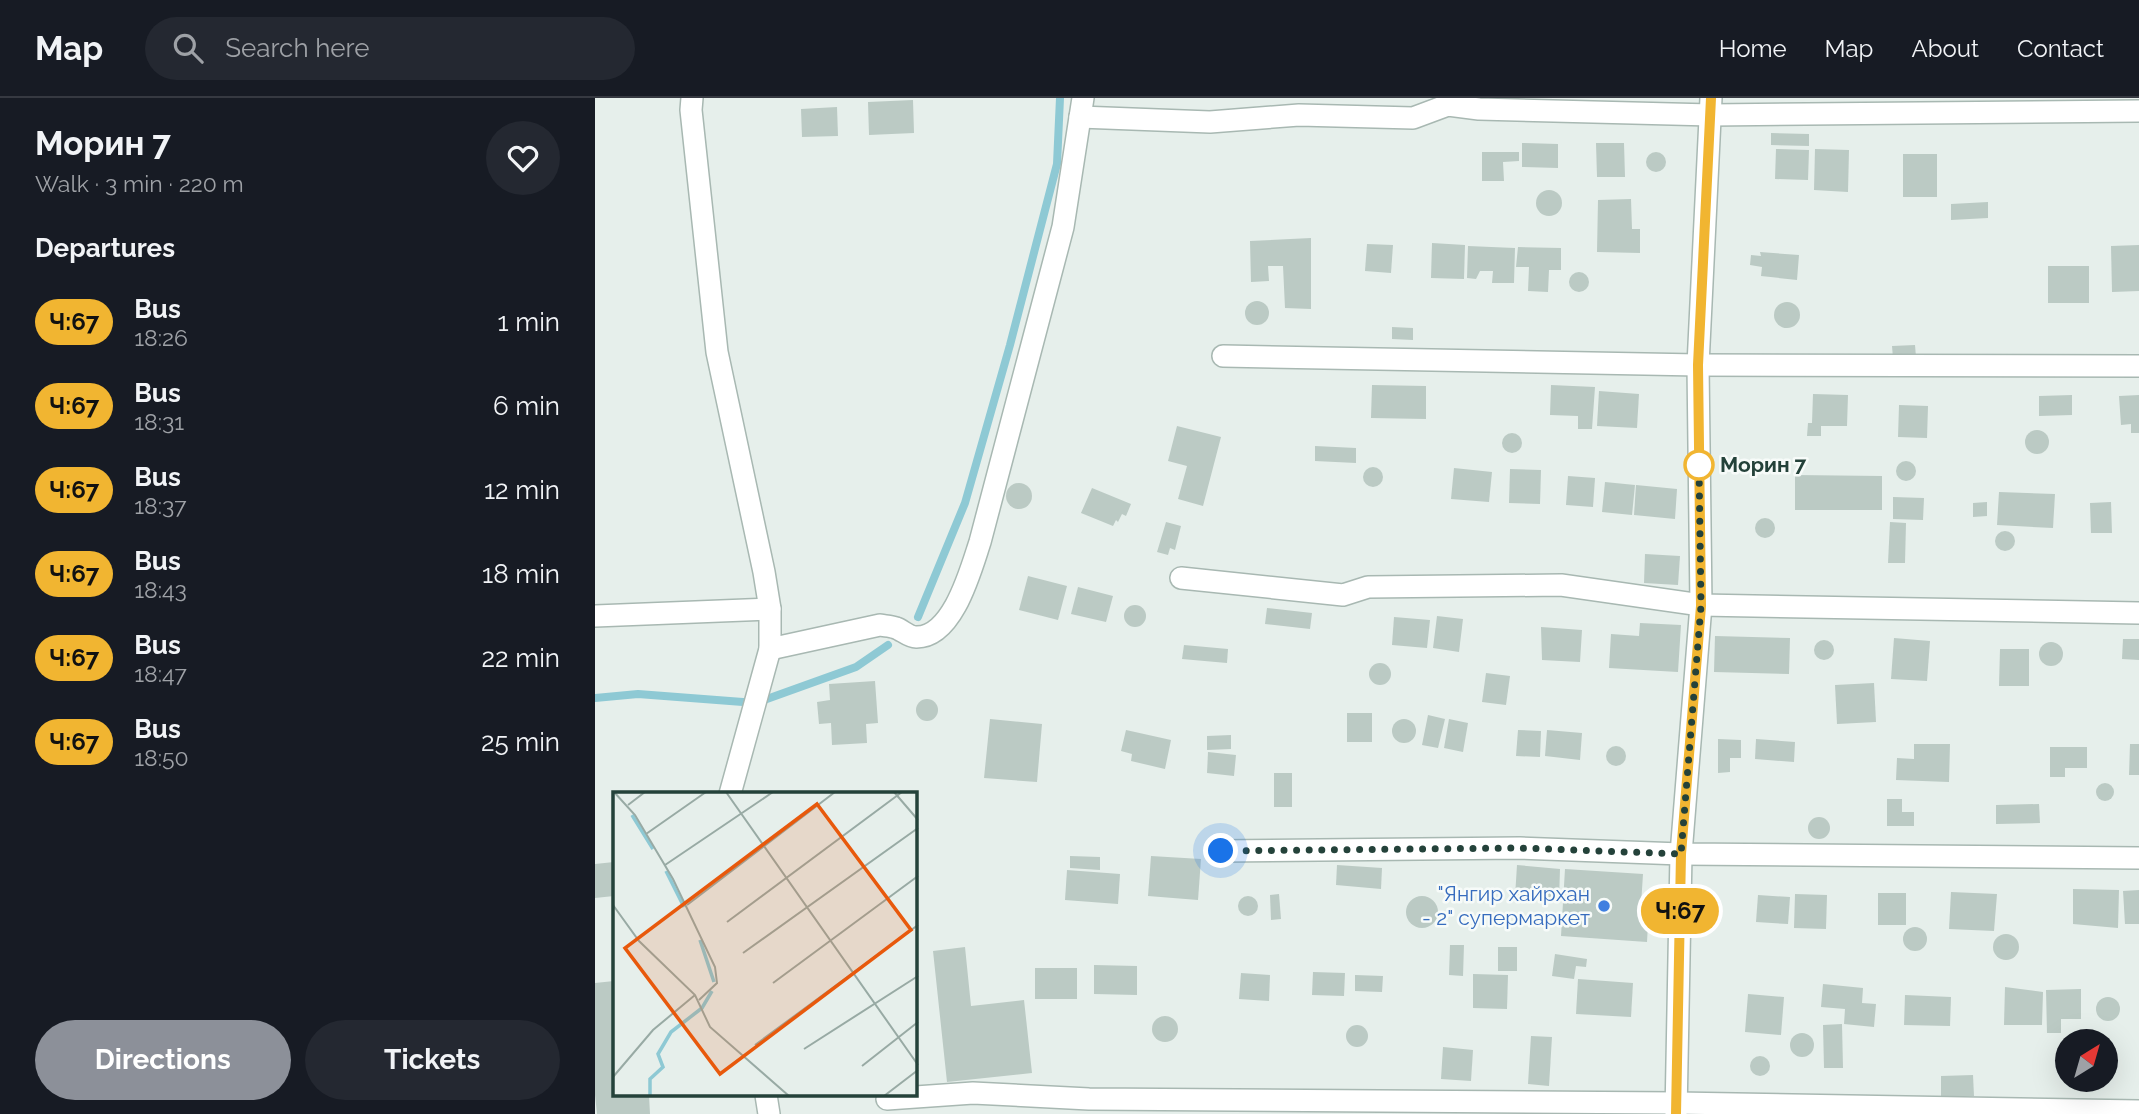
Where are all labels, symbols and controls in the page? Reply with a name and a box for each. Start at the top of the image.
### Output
search box [145,17,635,80]
text: Map [35,29,103,68]
icon: search [169,29,207,67]
text: Search here [225,33,370,63]
text: Home [1719,34,1787,63]
text: Map [1825,34,1873,63]
text: About [1911,34,1979,63]
text: Contact [2017,34,2104,63]
button: heart [486,121,560,195]
text: Морин 7 [35,124,171,163]
text: Walk · 3 min · 220 m [35,170,244,197]
text: Departures [35,233,175,263]
text: Bus [134,294,181,324]
text: Ч:67 [49,307,99,336]
text: 1 min [498,307,560,337]
text: 18:26 [134,324,188,351]
text: Bus [134,378,181,408]
text: Ч:67 [49,391,99,420]
text: 6 min [493,391,560,421]
text: 18:31 [134,408,184,435]
marker: Морин 7 [1684,450,1714,480]
place label: Морин 7 [1720,452,1807,477]
text: Bus [134,462,181,492]
text: Ч:67 [49,475,99,504]
text: 12 min [484,475,560,505]
text: 18:37 [134,492,186,519]
text: Bus [134,546,181,576]
text: Ч:67 [49,559,99,588]
text: 18 min [482,559,560,589]
text: 18:43 [134,576,187,603]
text: Bus [134,630,181,660]
text: Ч:67 [49,643,99,672]
text: 22 min [482,643,560,673]
text: 18:47 [134,660,187,687]
text: Bus [134,714,181,744]
text: Ч:67 [49,727,99,756]
text: 25 min [481,727,560,757]
text: 18:50 [134,744,189,771]
inset map [613,792,917,1096]
your location [1203,833,1238,868]
place label: "Янгир хайрхан - 2" супермаркет [1422,881,1590,930]
line badge: Ч:67 [1631,888,1729,934]
text: Ч:67 [1655,896,1705,925]
marker: "Янгир хайрхан - 2" супермаркет [1596,898,1612,914]
button: Directions [35,1020,291,1100]
button: Tickets [305,1020,560,1100]
north arrow [2055,1029,2117,1092]
map controls [2055,1029,2118,1092]

